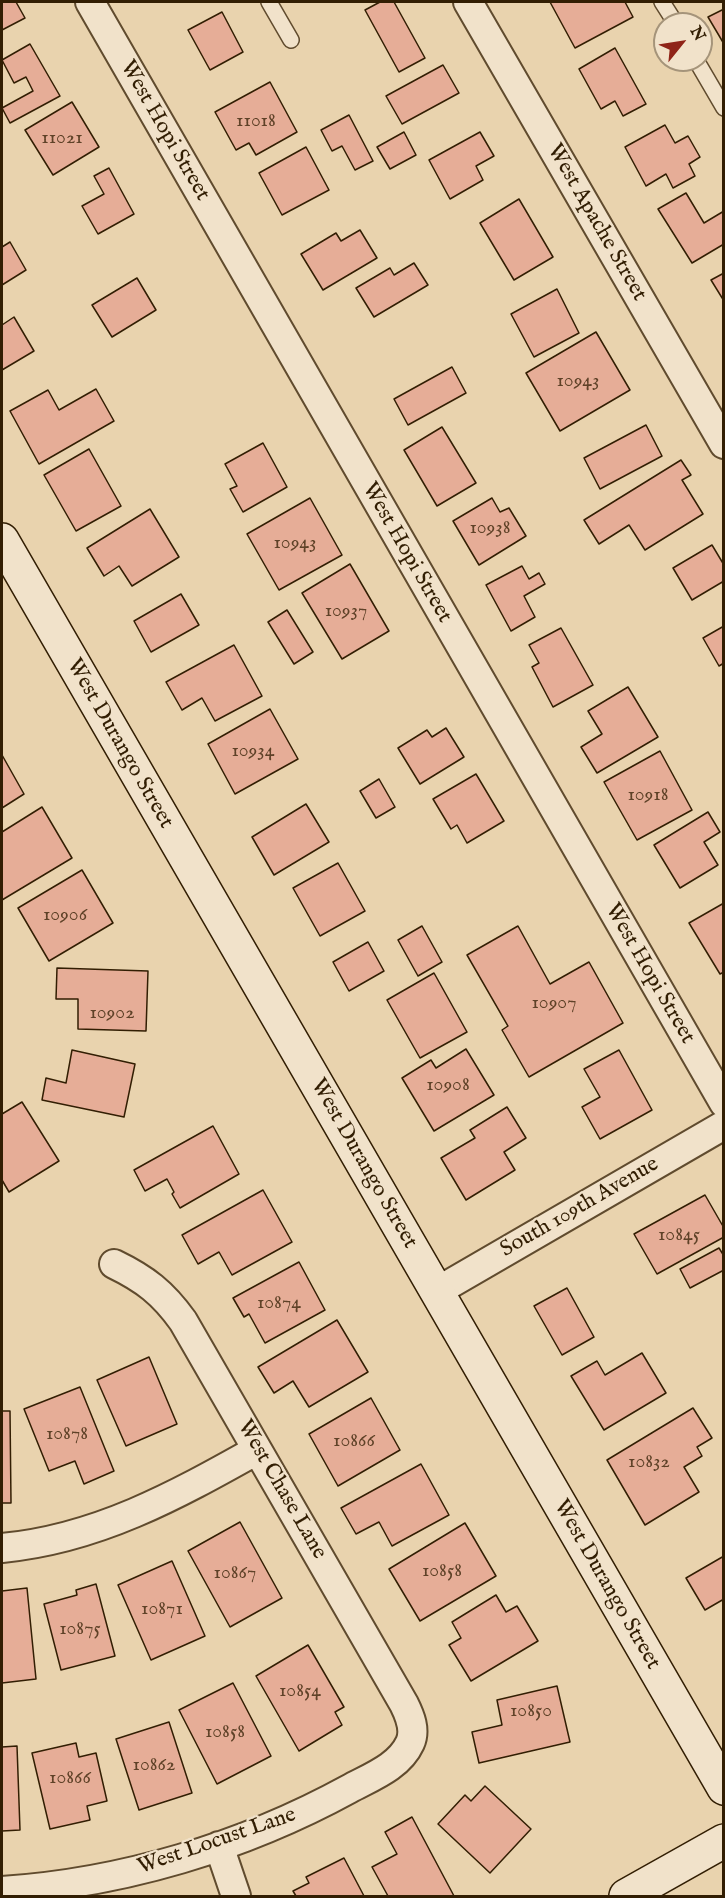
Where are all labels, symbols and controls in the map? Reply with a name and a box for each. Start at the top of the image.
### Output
north arrow [653,12,713,72]
text: N [685,23,709,45]
street label: West Hopi Street [113,56,215,206]
house number: 11018 [236,110,276,134]
house number: 11021 [41,127,83,151]
street label: West Apache Street [540,140,652,306]
house number: 10943 [556,370,600,394]
street label: West Hopi Street [355,478,457,628]
house number: 10938 [469,517,511,541]
house number: 10943 [273,532,317,556]
house number: 10937 [325,600,367,624]
street label: West Durango Street [60,654,178,834]
house number: 10934 [231,740,275,764]
house number: 10918 [627,784,669,808]
street label: West Hopi Street [598,899,700,1049]
house number: 10906 [43,904,87,928]
house number: 10907 [531,992,577,1016]
house number: 10902 [89,1002,135,1026]
street label: West Durango Street [304,1074,422,1254]
house number: 10908 [426,1074,470,1098]
street label: South 109th Avenue [496,1152,664,1264]
house number: 10845 [658,1224,700,1248]
house number: 10874 [257,1292,301,1316]
street label: West Chase Lane [230,1416,332,1564]
house number: 10878 [46,1423,88,1447]
house number: 10866 [333,1430,375,1454]
house number: 10832 [628,1451,670,1475]
street label: West Durango Street [547,1495,665,1675]
house number: 10858 [422,1560,462,1584]
house number: 10867 [214,1562,256,1586]
house number: 10871 [141,1598,183,1622]
house number: 10875 [59,1618,101,1642]
house number: 10854 [279,1680,321,1704]
house number: 10850 [510,1700,552,1724]
house number: 10858 [205,1721,245,1745]
house number: 10862 [133,1754,175,1778]
house number: 10866 [49,1767,91,1791]
street label: West Locust Lane [134,1803,300,1881]

